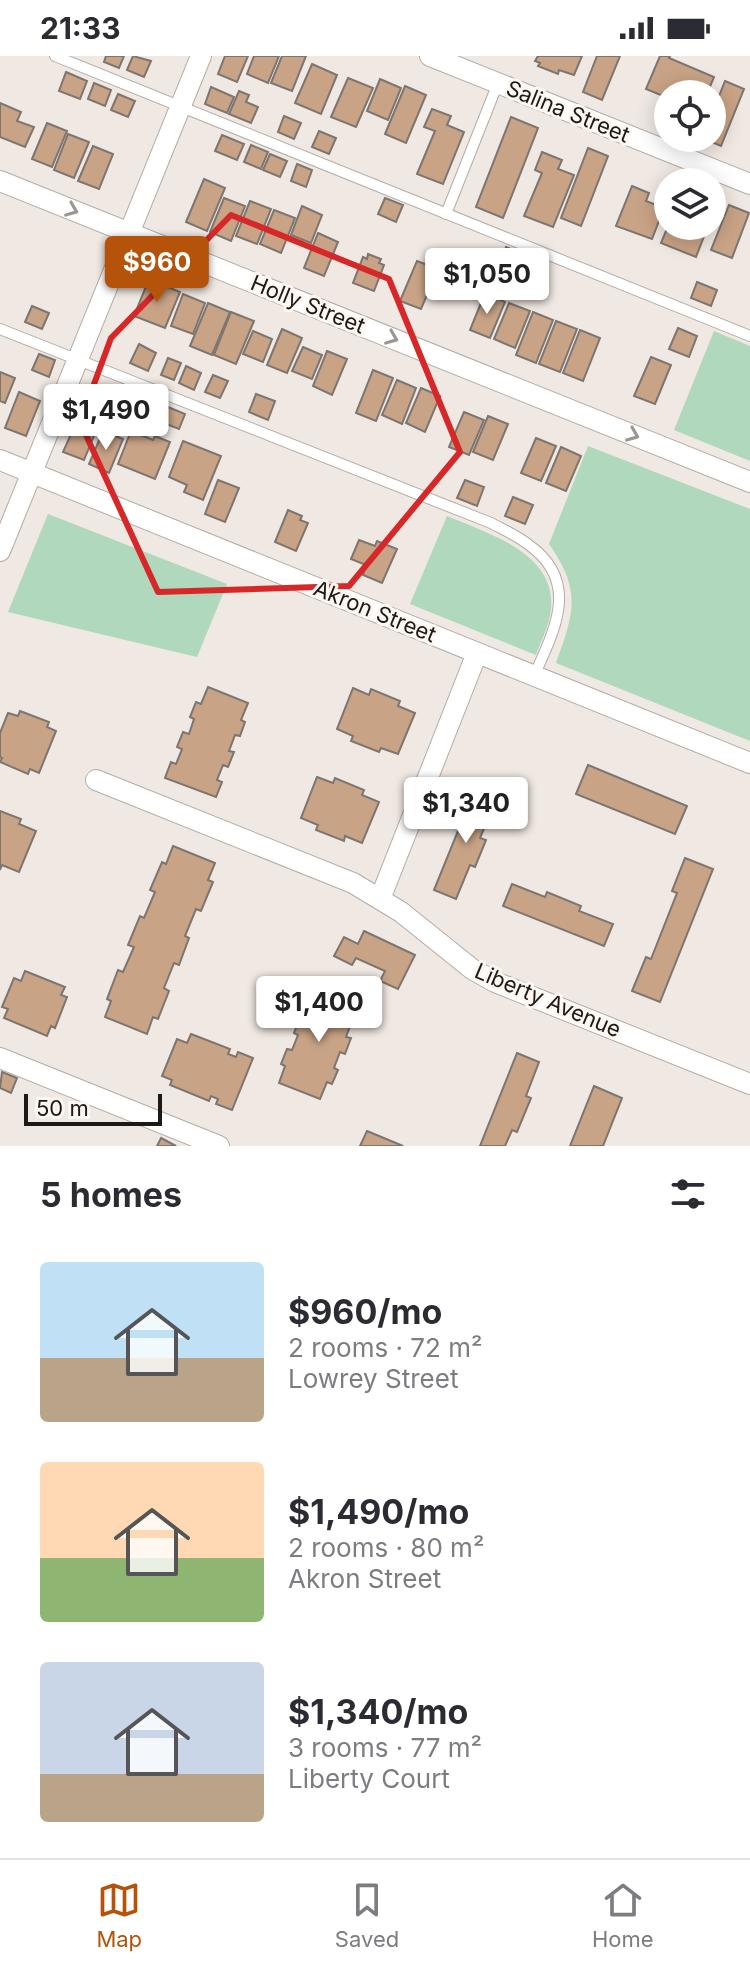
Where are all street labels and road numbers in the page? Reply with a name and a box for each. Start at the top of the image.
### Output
street label: Salina Street [503,74,633,148]
street label: Holly Street [247,269,369,339]
street label: Akron Street [310,575,440,647]
street label: Liberty Avenue [471,958,625,1042]

